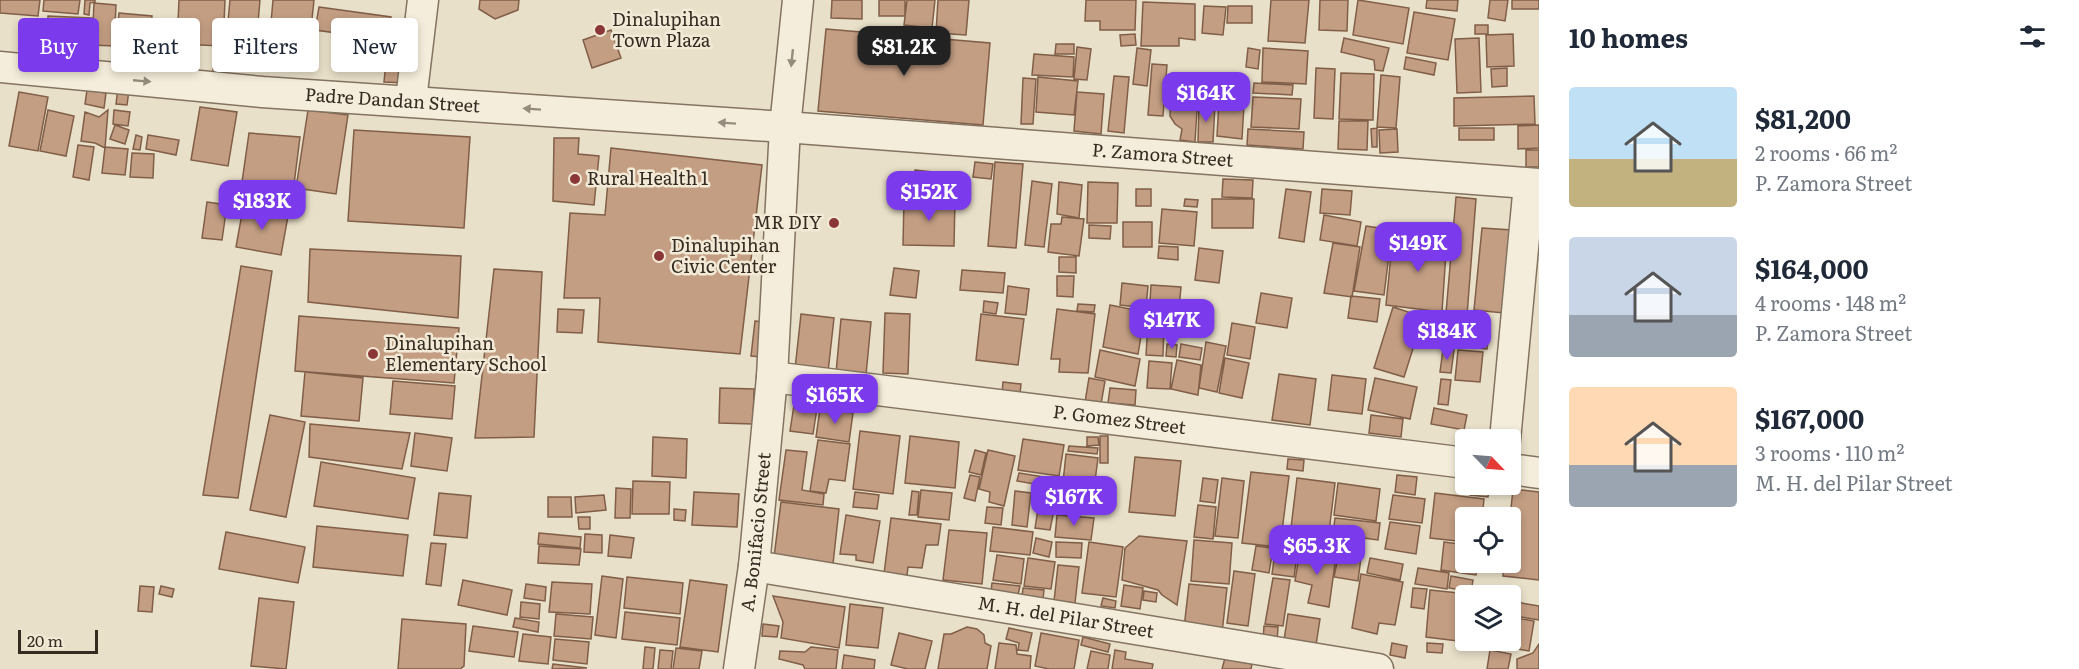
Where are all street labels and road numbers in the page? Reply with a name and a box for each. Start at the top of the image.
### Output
street label: Padre Dandan Street [304,80,482,119]
street label: P. Zamora Street [1091,135,1235,173]
street label: P. Gomez Street [1052,397,1188,440]
street label: A. Bonifacio Street [733,450,777,613]
street label: M. H. del Pilar Street [976,588,1157,644]

